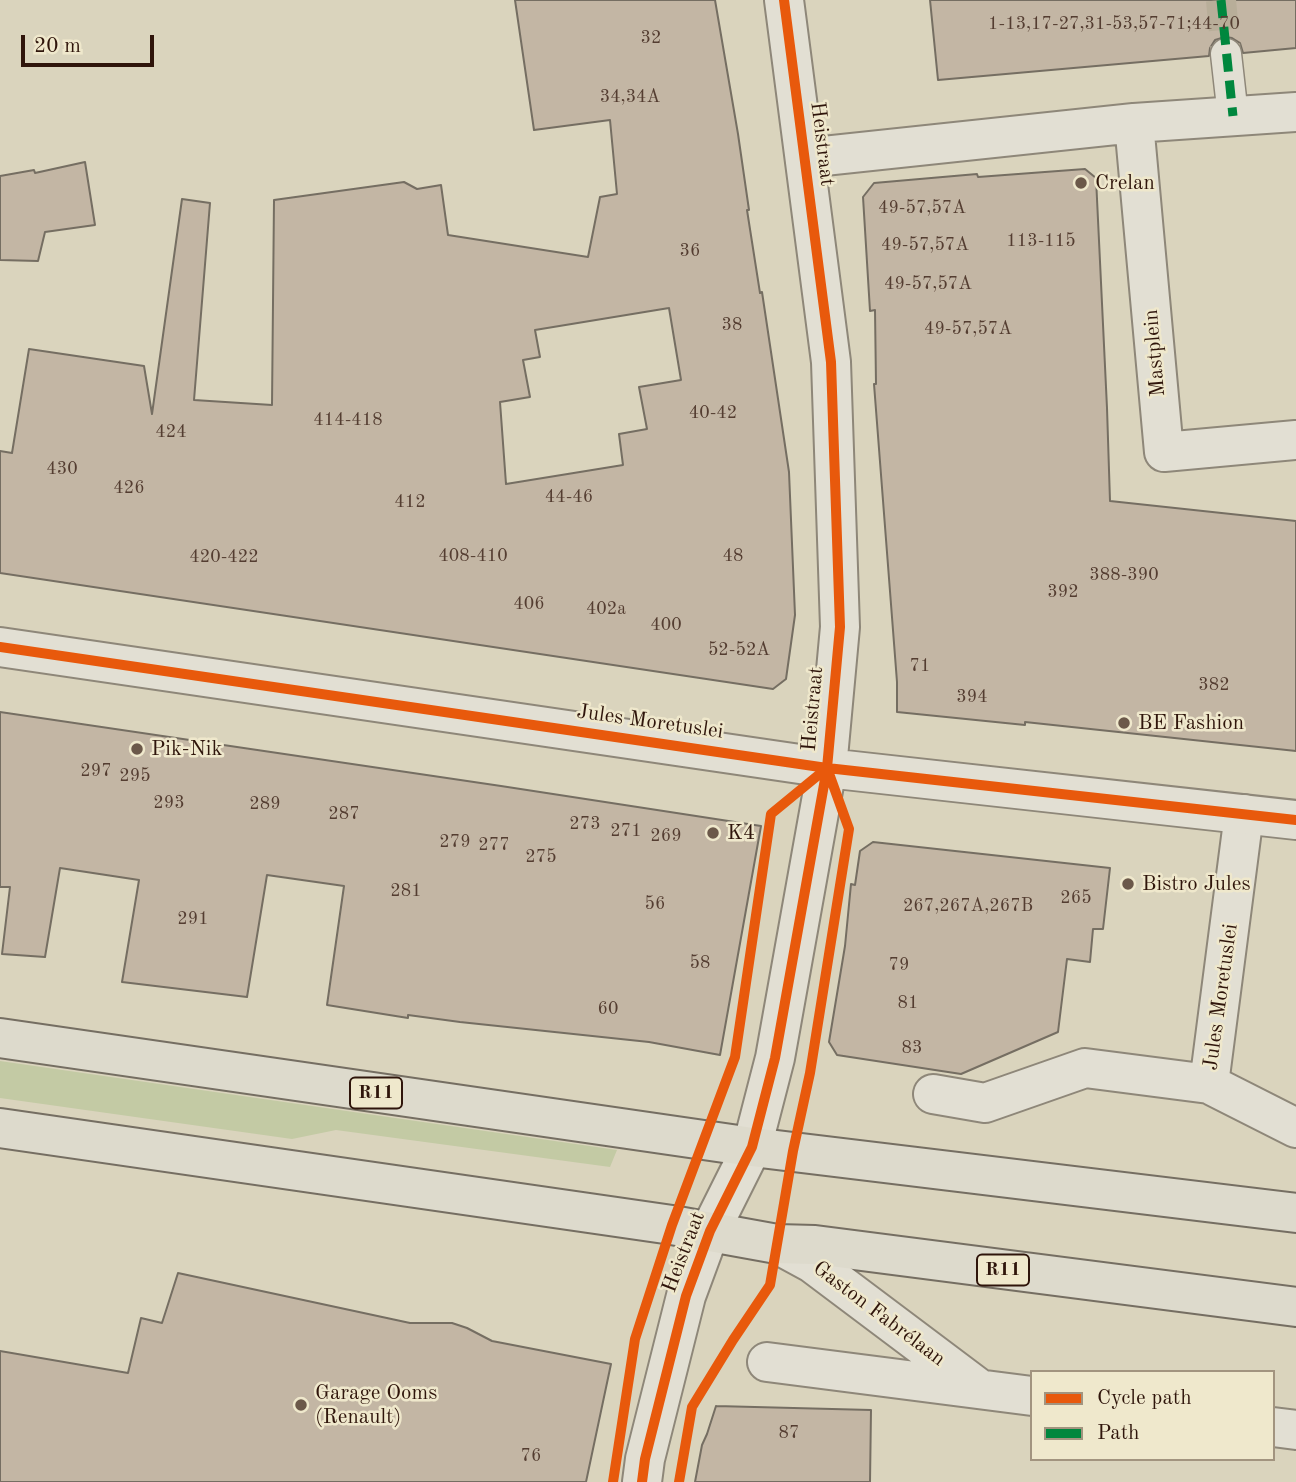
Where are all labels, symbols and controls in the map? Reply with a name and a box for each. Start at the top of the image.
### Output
house number: 1-13,17-27,31-53,57-71;44-70 [988,13,1240,35]
scale bar [24,21,158,65]
house number: 32 [641,27,661,49]
text: 20 m [34,36,81,57]
house number: 34,34A [600,86,660,108]
street label: Heistraat [804,100,840,188]
place label: Crelan [1095,170,1155,196]
marker: Crelan [1073,175,1089,191]
house number: 49-57,57A [878,197,966,219]
house number: 113-115 [1006,230,1076,252]
house number: 49-57,57A [881,234,969,256]
house number: 36 [680,240,700,262]
house number: 49-57,57A [884,273,972,295]
street label: Mastplein [1139,308,1171,398]
house number: 38 [722,314,742,336]
house number: 49-57,57A [924,318,1012,340]
house number: 40-42 [689,402,737,424]
house number: 414-418 [313,409,383,431]
house number: 424 [155,421,187,443]
house number: 430 [46,458,78,480]
house number: 426 [113,477,145,499]
house number: 44-46 [545,486,593,508]
house number: 412 [394,491,426,513]
house number: 408-410 [438,545,508,567]
house number: 48 [723,545,743,567]
house number: 420-422 [189,546,259,568]
house number: 388-390 [1089,564,1159,586]
house number: 392 [1047,581,1079,603]
house number: 406 [513,593,545,615]
house number: 402a [586,598,626,620]
house number: 400 [650,614,682,636]
house number: 52-52A [708,639,770,661]
house number: 71 [910,655,930,677]
street label: Heistraat [797,666,829,752]
house number: 382 [1198,674,1230,696]
house number: 394 [956,686,988,708]
street label: Jules Moretuslei [575,699,725,745]
place label: BE Fashion [1138,710,1244,736]
marker: BE Fashion [1116,715,1132,731]
place label: Pik-Nik [151,736,222,762]
marker: Pik-Nik [129,741,145,757]
house number: 297 [80,760,112,782]
house number: 295 [119,765,151,787]
house number: 293 [153,792,185,814]
house number: 289 [249,793,281,815]
house number: 287 [328,803,360,825]
house number: 273 [569,813,601,835]
house number: 271 [610,820,642,842]
place label: K4 [727,820,755,846]
house number: 269 [650,825,682,847]
marker: K4 [705,825,721,841]
house number: 279 [439,831,471,853]
house number: 277 [478,834,510,856]
house number: 275 [525,846,557,868]
place label: Bistro Jules [1142,871,1251,897]
marker: Bistro Jules [1120,876,1136,892]
house number: 281 [390,880,422,902]
house number: 265 [1060,887,1092,909]
house number: 56 [645,893,665,915]
house number: 267,267A,267B [903,895,1033,917]
house number: 291 [177,908,209,930]
street label: Jules Moretuslei [1198,922,1244,1072]
house number: 58 [690,952,710,974]
house number: 79 [889,954,909,976]
house number: 81 [898,992,918,1014]
house number: 60 [598,998,618,1020]
house number: 83 [902,1037,922,1059]
road number: R11 [350,1078,402,1108]
street label: Heistraat [657,1208,711,1296]
road number: R11 [977,1254,1029,1286]
street label: Gaston Fabrélaan [808,1256,950,1372]
legend [1030,1370,1275,1461]
place label: Garage Ooms (Renault) [315,1380,437,1430]
text: Cycle path [1097,1388,1192,1409]
marker: Garage Ooms (Renault) [293,1397,309,1413]
house number: 87 [779,1422,799,1444]
text: Path [1097,1423,1140,1444]
house number: 76 [521,1445,541,1467]

